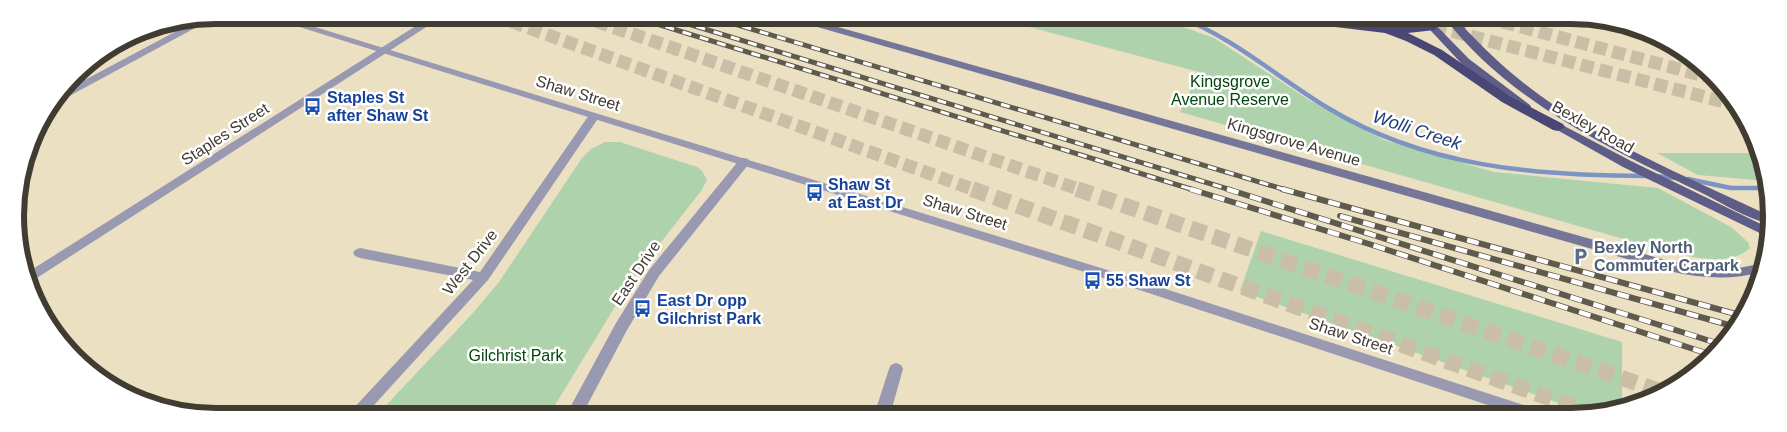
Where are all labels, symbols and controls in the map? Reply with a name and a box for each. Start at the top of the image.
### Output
street label: Shaw Street [534,72,623,114]
park label: Kingsgrove Avenue Reserve [1171,73,1289,108]
place label: Staples St after Shaw St [327,89,429,124]
bus stop icon: Staples St after Shaw St [303,96,323,116]
street label: Bexley Road [1549,98,1637,156]
street label: Staples Street [178,99,272,168]
water label: Wolli Creek [1370,106,1465,154]
street label: Kingsgrove Avenue [1226,115,1363,169]
place label: Shaw St at East Dr [828,176,903,211]
bus stop icon: Shaw St at East Dr [804,183,824,203]
street label: Shaw Street [921,191,1010,233]
street label: West Drive [439,226,501,298]
street label: East Drive [608,238,664,308]
place label: Bexley North Commuter Carpark [1594,239,1739,274]
parking icon: Bexley North Commuter Carpark [1570,246,1590,266]
bus stop icon: 55 Shaw St [1082,270,1102,290]
place label: 55 Shaw St [1106,272,1191,289]
place label: East Dr opp Gilchrist Park [657,292,761,327]
bus stop icon: East Dr opp Gilchrist Park [633,299,653,319]
street label: Shaw Street [1307,314,1396,358]
park label: Gilchrist Park [468,347,565,364]

